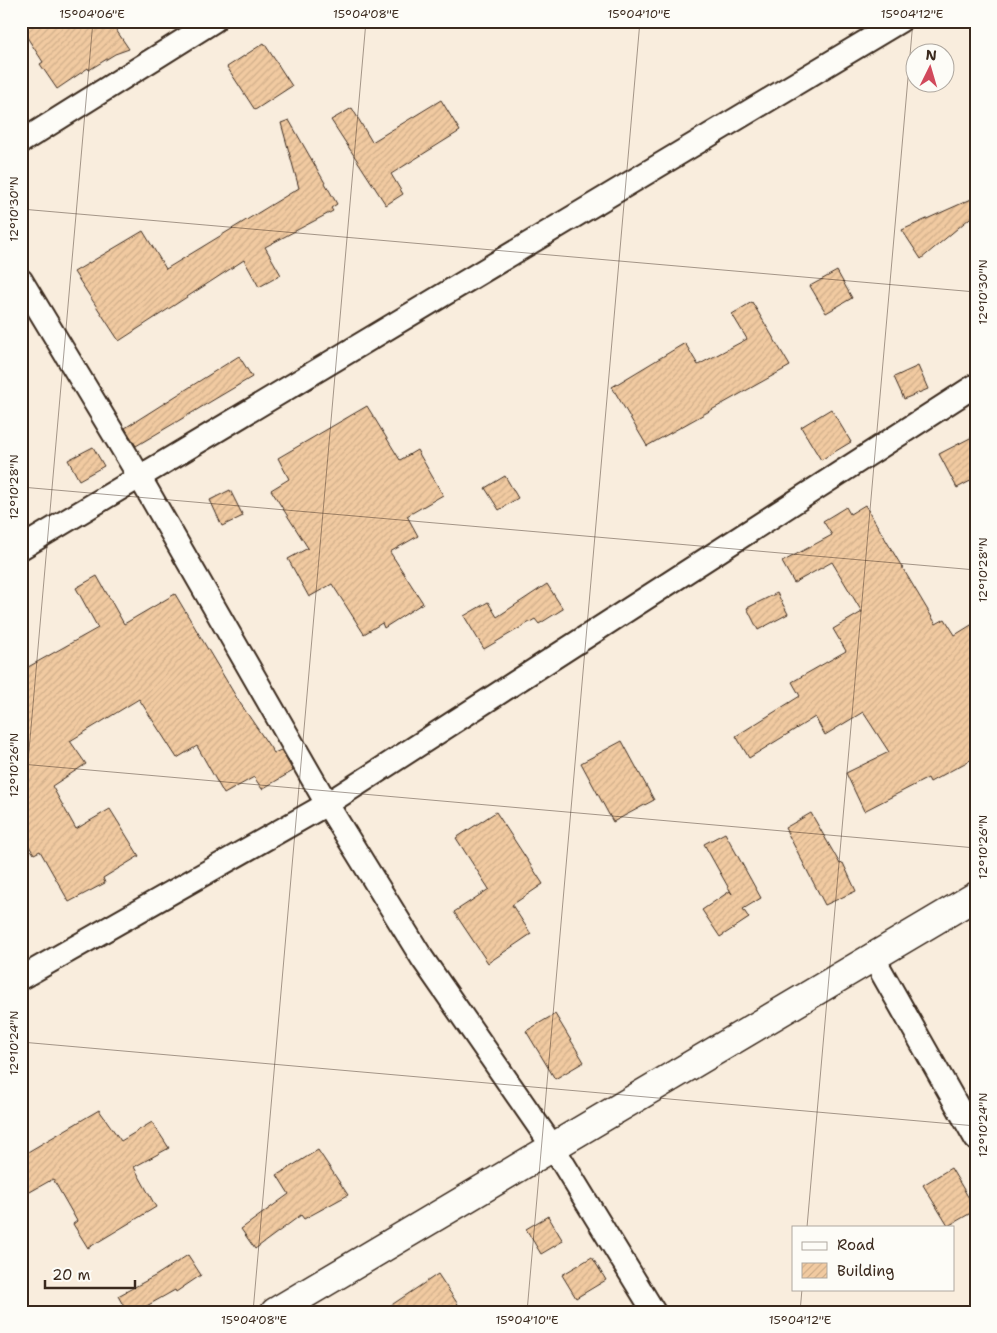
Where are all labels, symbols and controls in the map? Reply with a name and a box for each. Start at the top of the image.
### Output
text: 15°04'06"E [59,6,125,22]
text: 15°04'08"E [333,6,399,22]
text: 15°04'10"E [607,6,671,22]
text: 15°04'12"E [881,6,943,22]
north arrow [904,42,954,92]
text: N [925,46,937,64]
text: 12°10'30"N [6,176,22,242]
text: 12°10'30"N [975,259,991,325]
text: 12°10'28"N [6,454,22,520]
text: 12°10'28"N [975,537,991,603]
text: 12°10'26"N [6,733,22,797]
text: 12°10'26"N [975,815,991,879]
text: 12°10'24"N [6,1011,22,1075]
text: 12°10'24"N [975,1093,991,1157]
legend [792,1226,954,1290]
text: Road [837,1235,875,1255]
scale bar [45,1258,135,1290]
text: Building [837,1261,894,1281]
text: 20 m [52,1265,91,1285]
text: 15°04'08"E [221,1312,287,1328]
text: 15°04'10"E [495,1312,559,1328]
text: 15°04'12"E [769,1312,831,1328]

